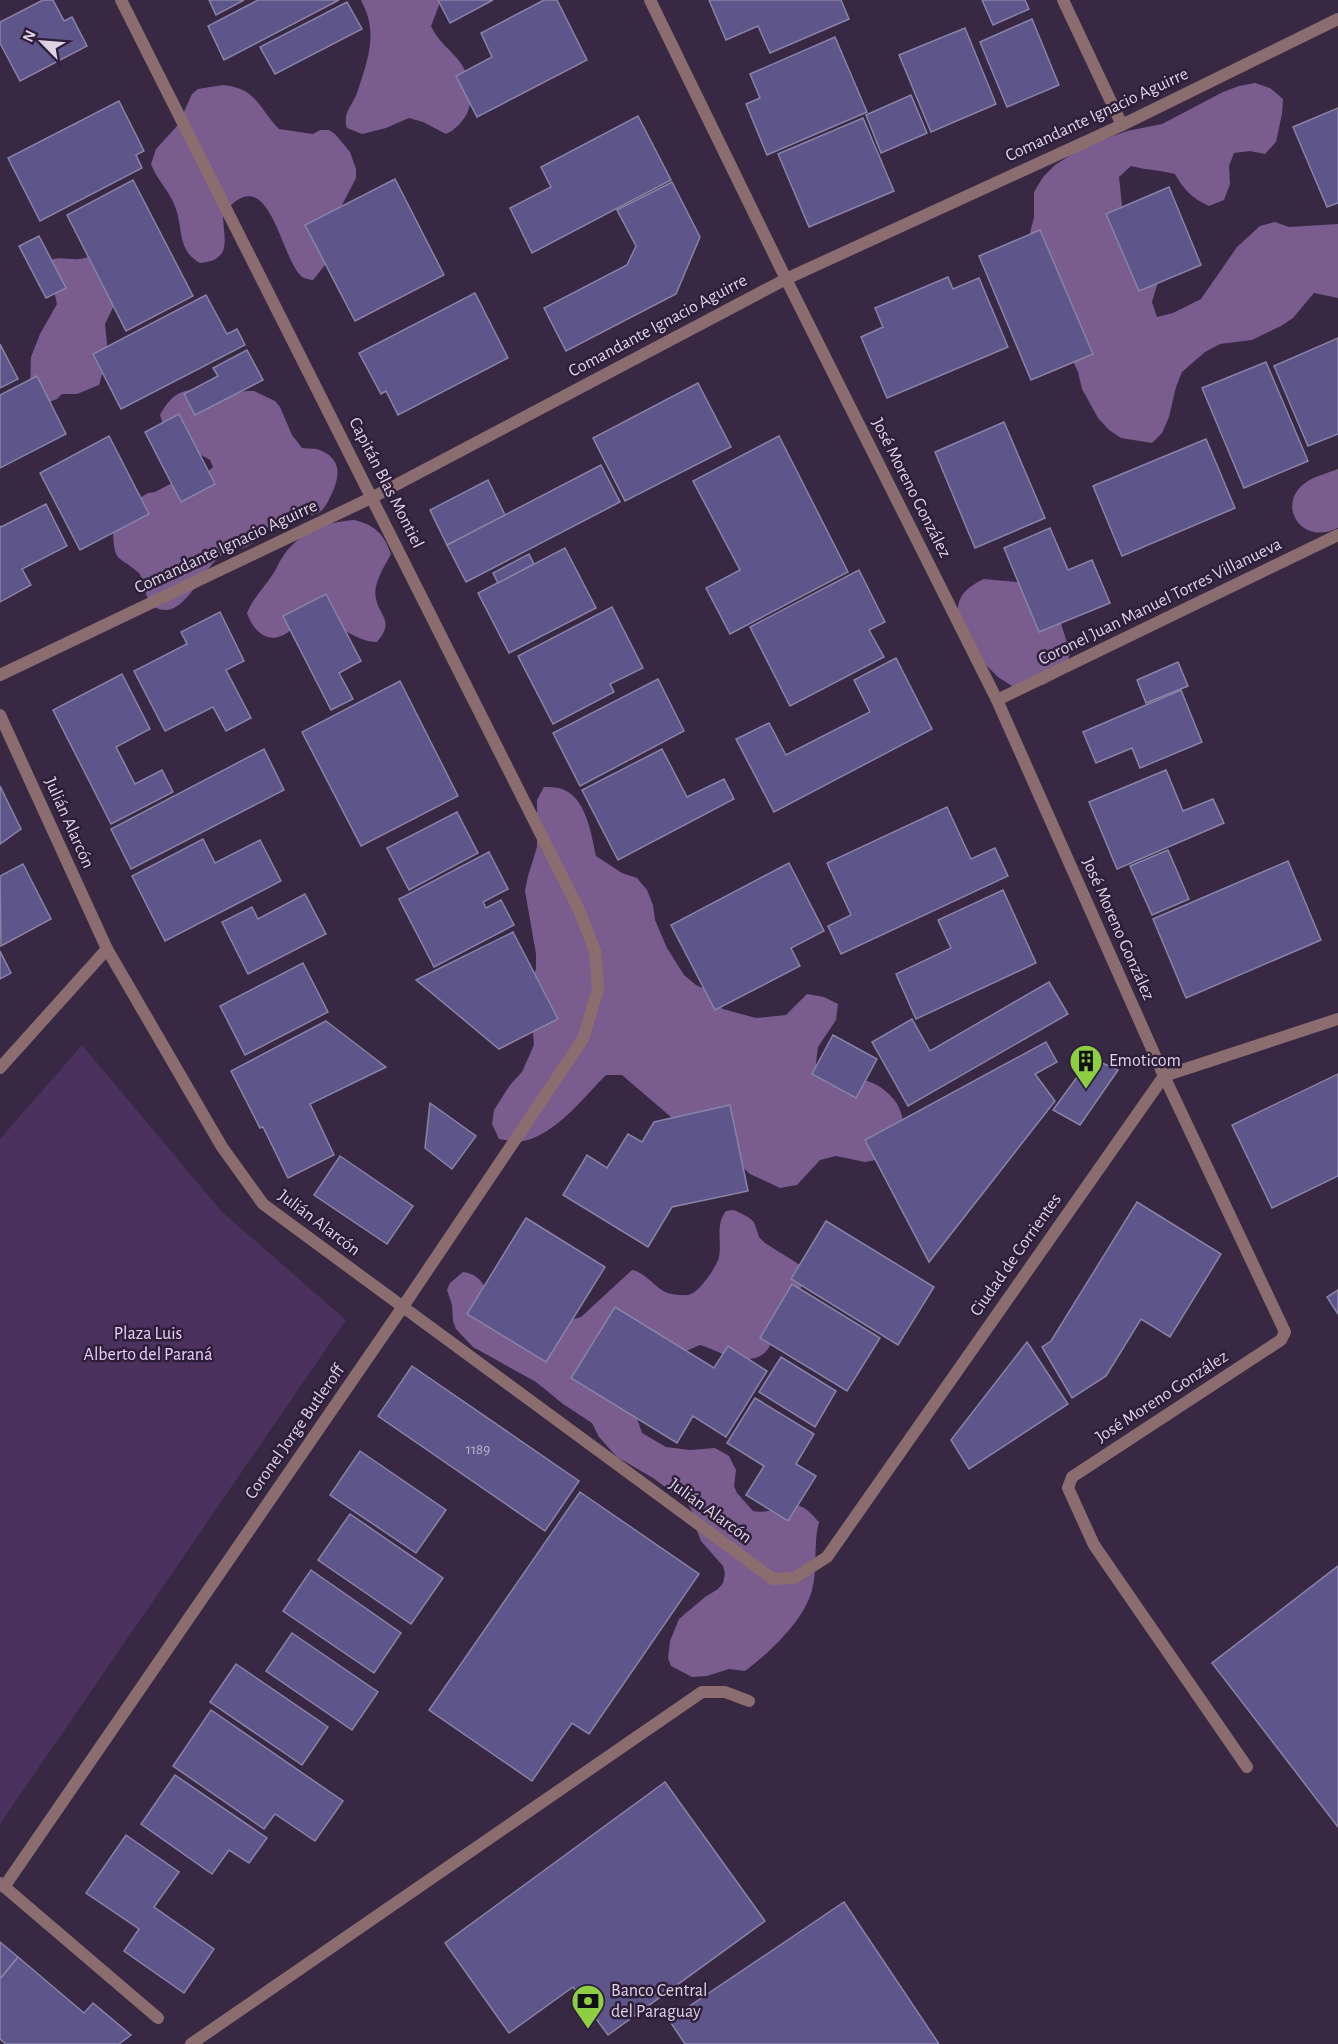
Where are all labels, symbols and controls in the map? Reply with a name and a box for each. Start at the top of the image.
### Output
north arrow [12,12,72,72]
text: N [20,28,39,45]
street label: Comandante Ignacio Aguirre [1003,65,1191,165]
street label: Comandante Ignacio Aguirre [566,271,750,381]
street label: Capitán Blas Montiel [345,415,427,551]
street label: José Moreno González [868,415,954,561]
street label: Comandante Ignacio Aguirre [132,497,320,597]
street label: Coronel Juan Manuel Torres Villanueva [1036,535,1284,669]
street label: Julián Alarcón [41,775,97,871]
street label: José Moreno González [1078,855,1158,1003]
building icon: Emoticom [1068,1043,1104,1090]
place label: Emoticom [1109,1052,1181,1070]
street label: Julián Alarcón [275,1186,363,1260]
street label: Ciudad de Corrientes [967,1190,1065,1320]
park label: Plaza Luis Alberto del Paraná [84,1325,212,1364]
street label: José Moreno González [1093,1348,1231,1446]
street label: Coronel Jorge Butleroff [242,1360,349,1502]
house number: 1189 [466,1442,490,1457]
street label: Julián Alarcón [665,1475,755,1547]
place label: Banco Central del Paraguay [611,1982,708,2021]
bank icon: Banco Central del Paraguay [570,1983,606,2030]

